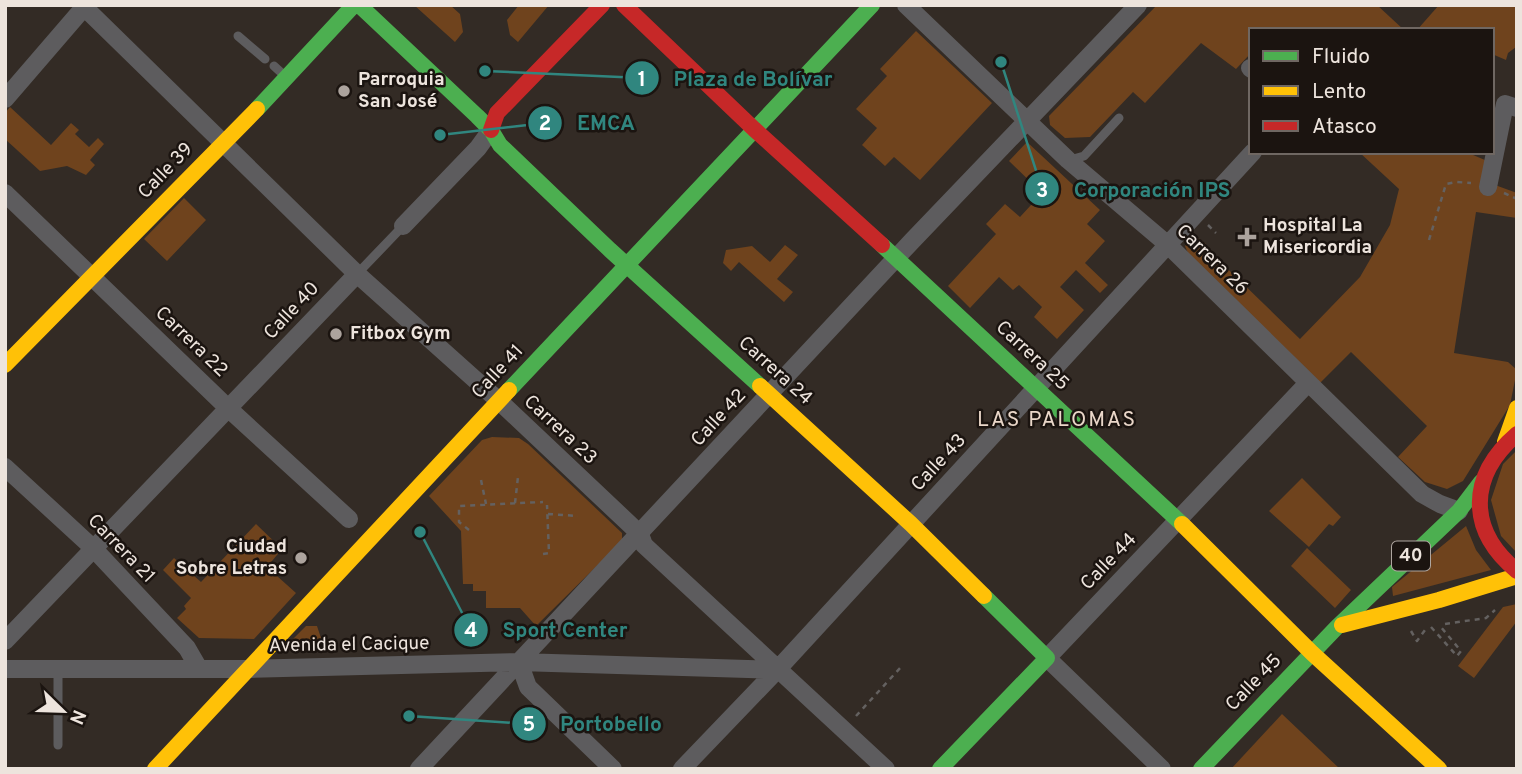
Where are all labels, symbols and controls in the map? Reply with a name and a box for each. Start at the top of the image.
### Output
legend [1249,28,1494,154]
text: Fluido [1312,44,1370,71]
callout: Plaza de Bolívar [625,57,847,99]
text: 1 [638,67,646,94]
text: Plaza de Bolívar [674,67,833,94]
place label: Parroquia San José [358,68,445,114]
text: Lento [1312,79,1366,106]
marker: Parroquia San José [336,83,352,99]
callout: EMCA [528,102,649,144]
text: 2 [539,111,551,138]
text: EMCA [577,111,635,138]
text: Atasco [1312,114,1377,141]
street label: Calle 39 [133,138,199,204]
callout: Corporación IPS [1025,168,1245,210]
text: 3 [1036,178,1048,205]
text: Corporación IPS [1074,178,1230,205]
place label: Hospital La Misericordia [1263,214,1372,260]
street label: Carrera 26 [1171,220,1253,300]
marker: Hospital La Misericordia [1237,227,1257,247]
street label: Calle 40 [259,277,325,345]
street label: Carrera 22 [150,301,232,383]
street label: Carrera 25 [990,316,1074,396]
place label: Fitbox Gym [350,322,451,346]
marker: Fitbox Gym [328,326,344,342]
street label: Carrera 24 [733,331,817,411]
street label: Calle 41 [467,340,529,404]
street label: Calle 42 [686,384,752,452]
street label: Carrera 23 [518,390,602,470]
district label: LAS PALOMAS [977,407,1137,434]
street label: Calle 43 [906,429,972,497]
street label: Carrera 21 [82,509,160,589]
street label: Calle 44 [1076,528,1142,596]
place label: Ciudad Sobre Letras [176,535,287,581]
road number: 40 [1392,542,1430,570]
marker: Ciudad Sobre Letras [293,550,309,566]
callout: Sport Center [453,609,641,651]
text: 4 [464,618,478,645]
text: Sport Center [502,618,628,645]
street label: Avenida el Cacique [268,632,430,658]
street label: Calle 45 [1221,649,1287,717]
north arrow [28,676,98,746]
callout: Portobello [511,703,676,745]
text: N [63,706,91,728]
text: 5 [523,712,535,739]
text: Portobello [560,712,662,739]

